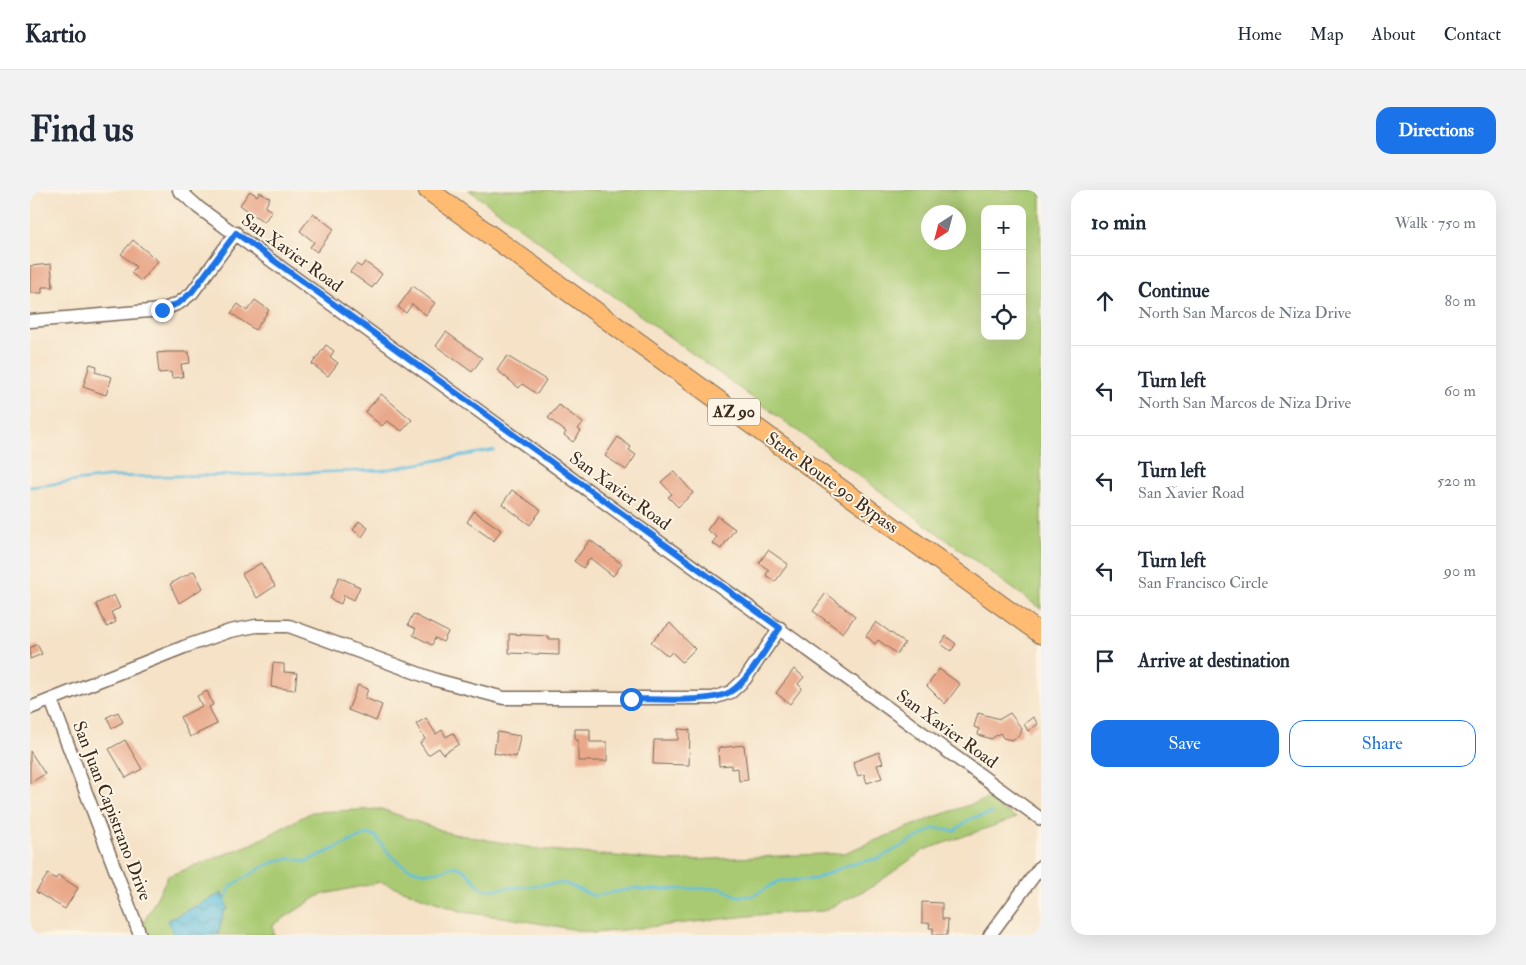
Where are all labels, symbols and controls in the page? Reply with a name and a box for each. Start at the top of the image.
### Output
text: Kartio [25,19,86,50]
text: Home [1237,23,1282,46]
text: Map [1310,23,1344,46]
text: About [1372,23,1416,46]
text: Contact [1444,23,1501,46]
button: Directions [1376,107,1496,154]
text: Find us [30,108,134,152]
north arrow [921,205,966,250]
map controls [981,205,1026,340]
button: + [981,205,1026,250]
street label: San Xavier Road [237,209,347,298]
text: 10 min [1091,209,1146,236]
text: Walk · 750 m [1395,213,1476,233]
button: − [981,250,1026,295]
text: Continue [1138,279,1209,303]
icon: ahead [1091,287,1119,315]
text: 80 m [1445,291,1476,311]
button: locate [981,295,1026,340]
route end [151,299,174,322]
text: North San Marcos de Niza Drive [1138,303,1351,323]
text: Turn left [1138,369,1206,393]
icon: left [1091,377,1119,405]
text: 60 m [1444,381,1476,401]
text: North San Marcos de Niza Drive [1138,393,1351,413]
road number: AZ 90 [708,398,760,426]
street label: State Route 90 Bypass [761,427,903,539]
street label: San Xavier Road [565,447,675,536]
text: Turn left [1138,459,1206,483]
icon: left [1091,467,1119,495]
text: 520 m [1437,471,1476,491]
text: San Xavier Road [1138,483,1244,503]
text: Turn left [1138,549,1206,573]
icon: left [1091,557,1119,585]
text: 90 m [1444,561,1476,581]
text: San Francisco Circle [1138,573,1268,593]
icon: arrive [1091,647,1119,675]
text: Arrive at destination [1138,649,1290,673]
street label: San Xavier Road [892,685,1002,774]
route start [620,688,643,711]
street label: San Juan Capistrano Drive [67,718,157,904]
button: Save [1091,720,1279,767]
button: Share [1289,720,1476,767]

